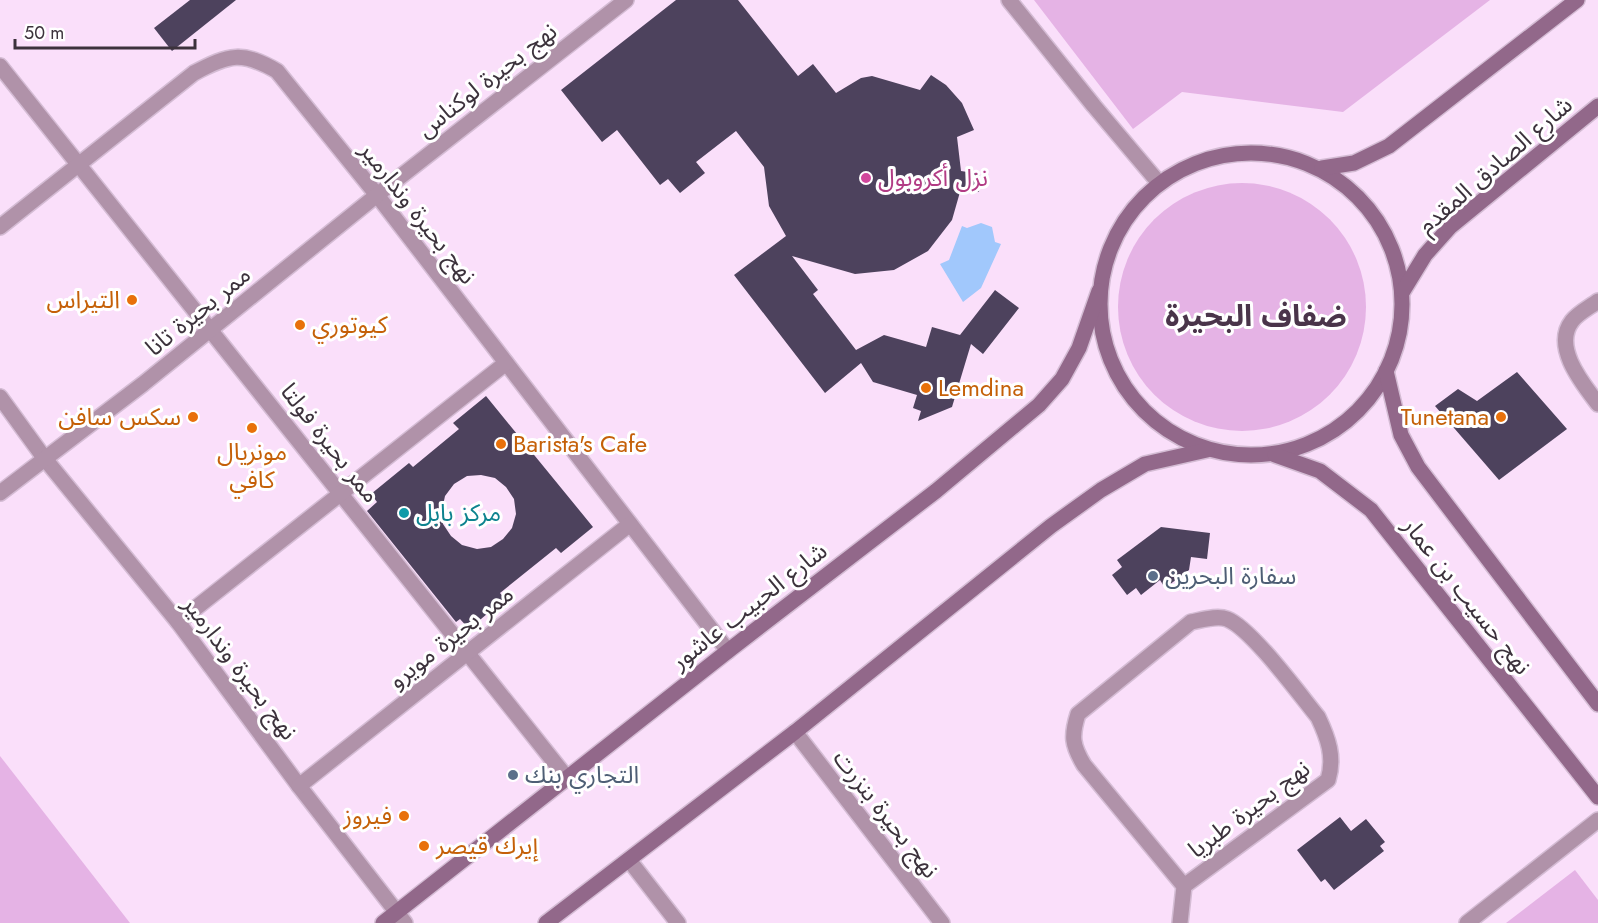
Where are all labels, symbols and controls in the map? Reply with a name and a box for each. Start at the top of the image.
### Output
scale bar [15,12,195,50]
street label: نهج بحيرة لوكناس [409,14,564,145]
text: 50 m [24,20,64,46]
street label: شارع الصادق المقدم [1410,87,1580,243]
street label: نهج بحيرة وندارمير [351,133,485,291]
place label: نزل أكروبول [878,160,988,195]
marker: نزل أكروبول [859,171,873,185]
street label: ممر بحيرة تانا [137,257,258,364]
place label: التيراس [47,282,120,317]
marker: التيراس [125,293,139,307]
district label: ضفاف البحيرة [1165,294,1347,337]
place label: كيوتوري [312,307,389,344]
marker: كيوتوري [293,318,307,332]
place label: Lemdina [938,370,1024,405]
street label: ممر بحيرة فولتا [272,375,388,510]
marker: Lemdina [919,381,933,395]
place label: سكس سافن [58,399,181,434]
place label: Tunetana [1401,399,1489,434]
marker: سكس سافن [186,410,200,424]
marker: Tunetana [1494,410,1508,424]
marker: مونريال كافي [245,421,259,435]
place label: Barista's Cafe [513,426,647,461]
place label: مونريال كافي [217,434,287,499]
marker: Barista's Cafe [494,437,508,451]
place label: مركز بابل [416,495,501,530]
marker: مركز بابل [397,506,411,520]
street label: نهج حسيب بن عمار [1394,509,1540,682]
street label: شارع الحبيب عاشور [662,533,834,678]
place label: سفارة البحرين [1165,558,1296,593]
marker: سفارة البحرين [1146,569,1160,583]
street label: ممر بحيرة مويرو [381,576,521,697]
street label: نهج بحيرة وندارمير [174,588,306,747]
street label: نهج بحيرة بنزرت [825,742,948,885]
street label: نهج بحيرة طبريا [1180,751,1317,866]
place label: التجاري بنك [525,757,639,794]
marker: التجاري بنك [506,768,520,782]
place label: فيروز [342,798,392,833]
marker: فيروز [397,809,411,823]
place label: إيرك قيصر [435,828,539,863]
marker: إيرك قيصر [417,839,431,853]

